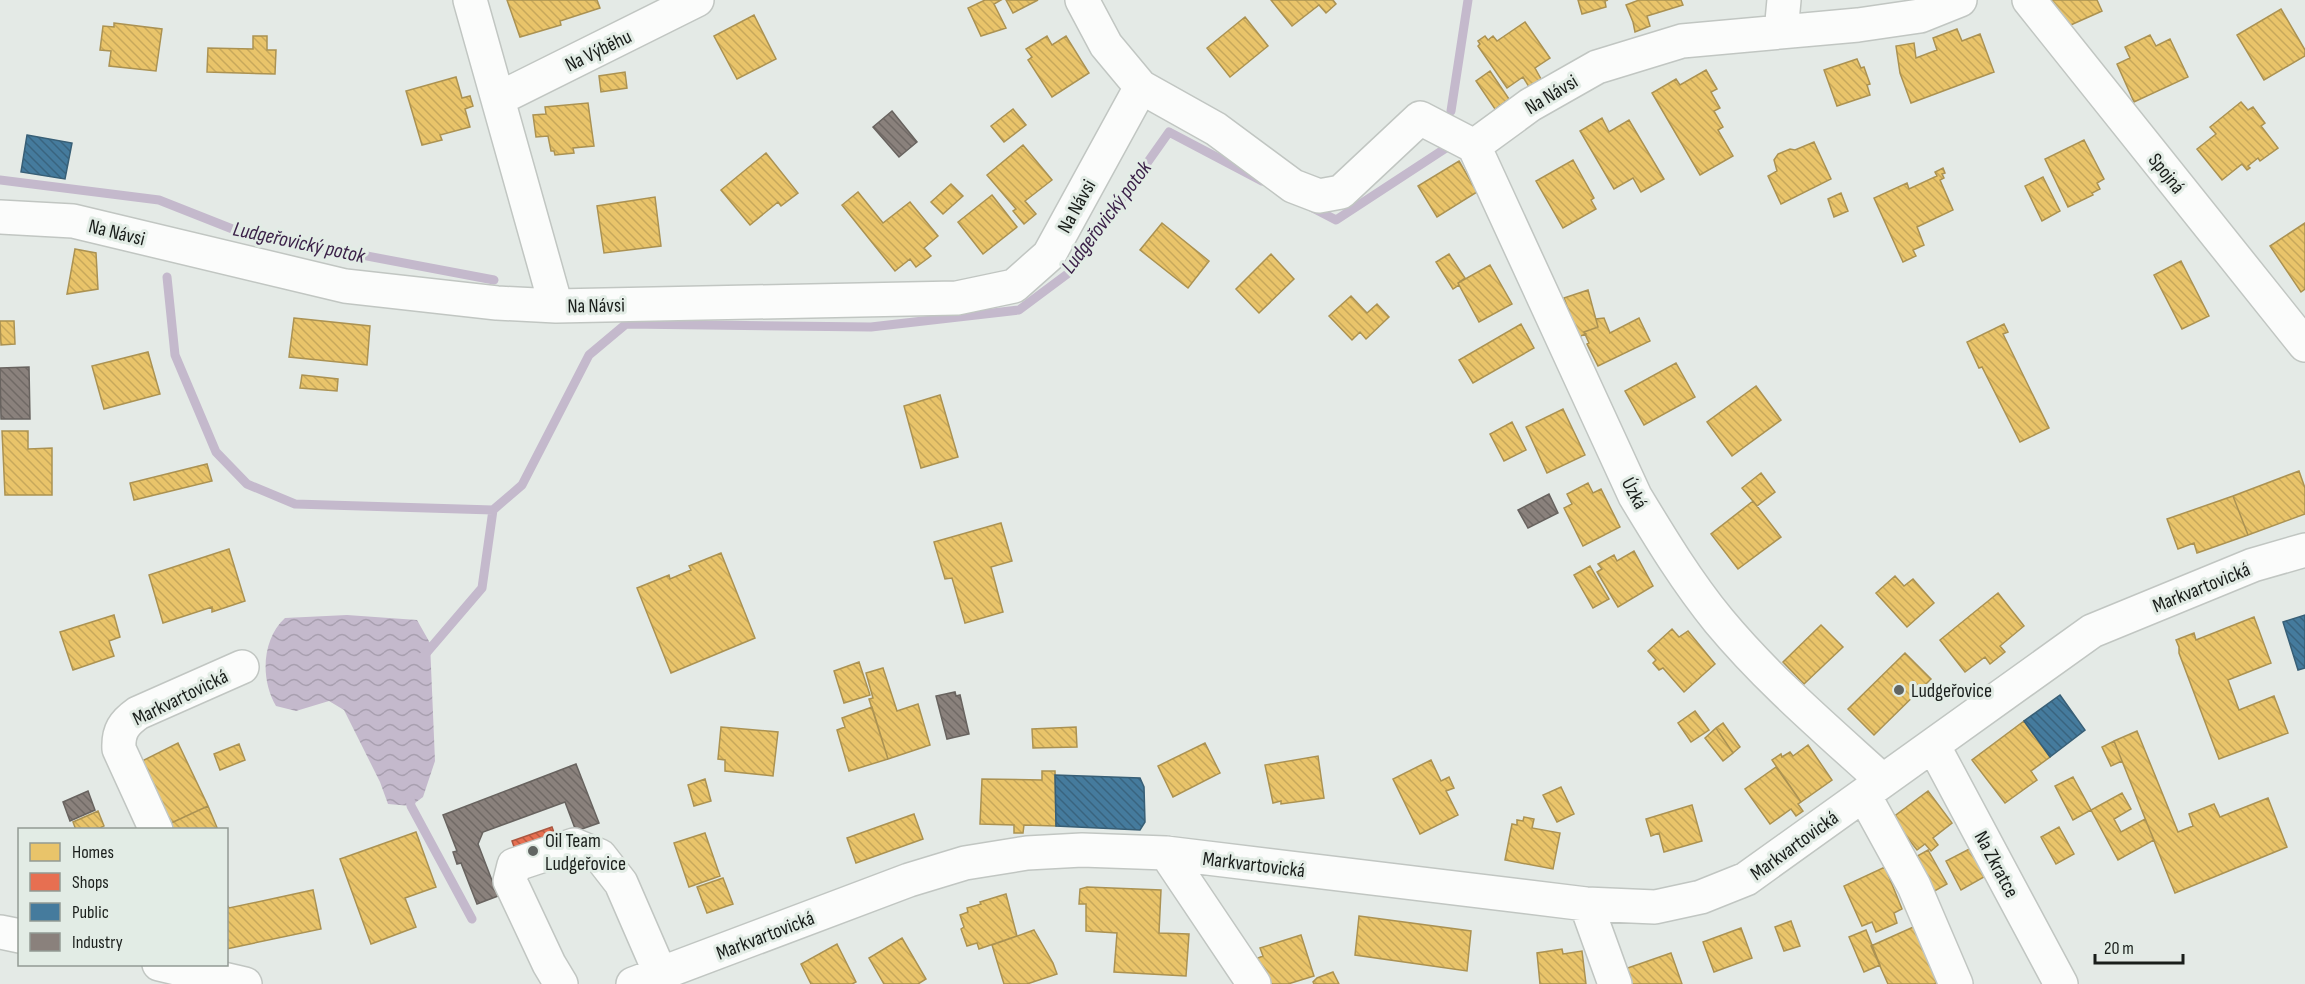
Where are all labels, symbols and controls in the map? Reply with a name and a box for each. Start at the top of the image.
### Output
street label: Na Výběhu [561,25,636,77]
street label: Na Návsi [1521,70,1582,120]
street label: Spojná [2143,149,2190,199]
water label: Ludgeřovický potok [1056,155,1157,278]
street label: Na Návsi [1052,176,1101,237]
street label: Na Návsi [86,214,148,252]
water label: Ludgeřovický potok [231,216,368,269]
street label: Na Návsi [567,294,625,318]
street label: Úzká [1616,474,1652,513]
street label: Markvartovická [2149,558,2254,618]
street label: Markvartovická [129,665,232,731]
place label: Ludgeřovice [1911,679,1992,703]
marker: Ludgeřovice [1892,683,1906,697]
street label: Markvartovická [1746,806,1843,886]
street label: Na Zkratce [1969,827,2024,902]
legend [18,828,228,966]
place label: Oil Team Ludgeřovice [545,829,626,876]
text: Homes [72,842,114,863]
marker: Oil Team Ludgeřovice [526,844,540,858]
street label: Markvartovická [1201,847,1306,883]
text: Shops [72,872,109,893]
text: Public [72,902,109,923]
street label: Markvartovická [713,906,818,966]
scale bar [2095,927,2184,965]
text: Industry [72,932,123,953]
text: 20 m [2104,938,2134,959]

